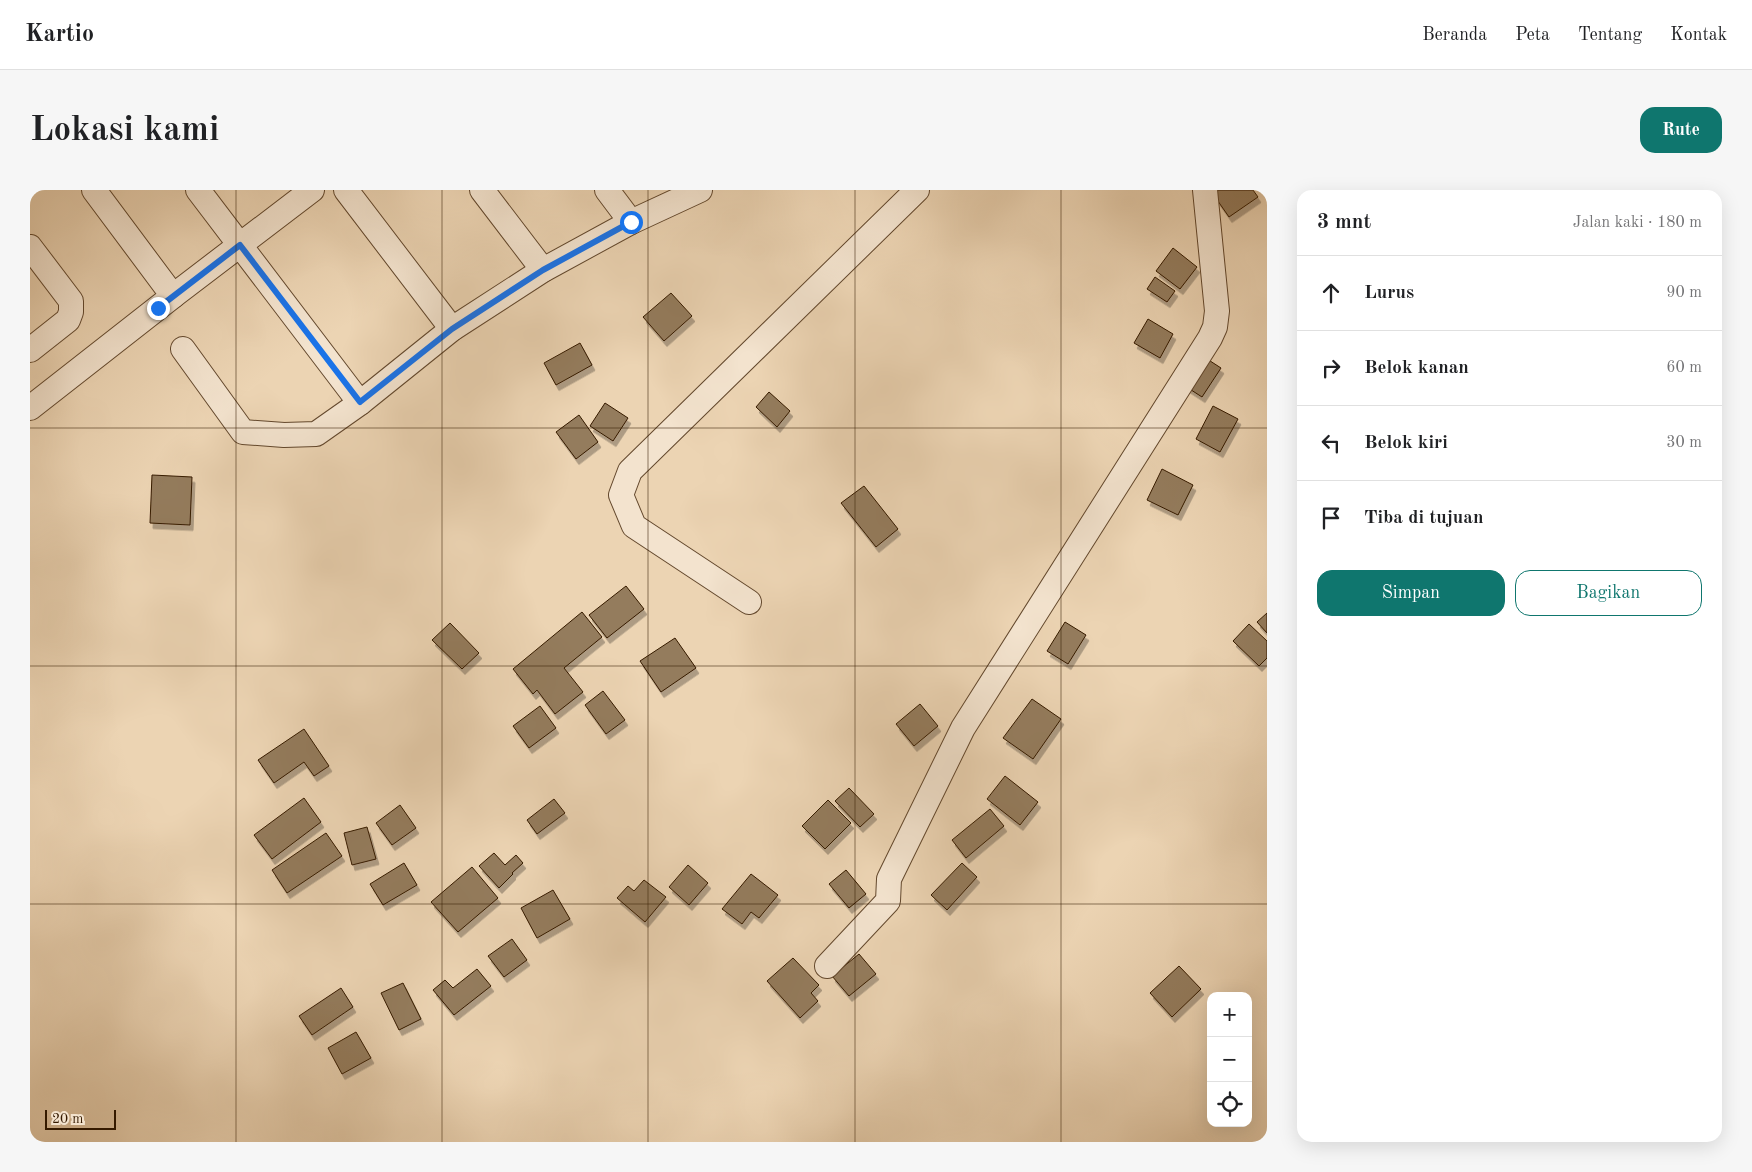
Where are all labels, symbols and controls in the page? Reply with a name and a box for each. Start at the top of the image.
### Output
text: Kartio [25,23,94,47]
text: Beranda [1422,26,1487,44]
text: Peta [1515,26,1550,44]
text: Tentang [1578,26,1642,44]
text: Kontak [1670,26,1727,44]
button: Rute [1640,107,1722,153]
text: Lokasi kami [30,113,219,148]
route start [620,211,643,234]
text: 3 mnt [1317,212,1371,233]
text: Jalan kaki · 180 m [1573,215,1702,231]
icon: ahead [1317,279,1345,307]
text: Lurus [1364,284,1414,303]
text: 90 m [1666,285,1702,301]
route end [147,297,170,320]
icon: right [1317,354,1345,382]
text: Belok kanan [1364,359,1469,378]
text: 60 m [1666,360,1702,376]
icon: left [1317,429,1345,457]
text: Belok kiri [1364,434,1448,453]
text: 30 m [1666,435,1702,451]
icon: arrive [1317,504,1345,532]
text: Tiba di tujuan [1364,509,1484,528]
button: Simpan [1317,570,1505,616]
button: Bagikan [1515,570,1702,616]
map controls [1207,992,1252,1127]
button: + [1207,992,1252,1037]
button: − [1207,1037,1252,1082]
button: locate [1207,1082,1252,1127]
scale bar [45,1107,116,1130]
text: 20 m [52,1112,83,1126]

